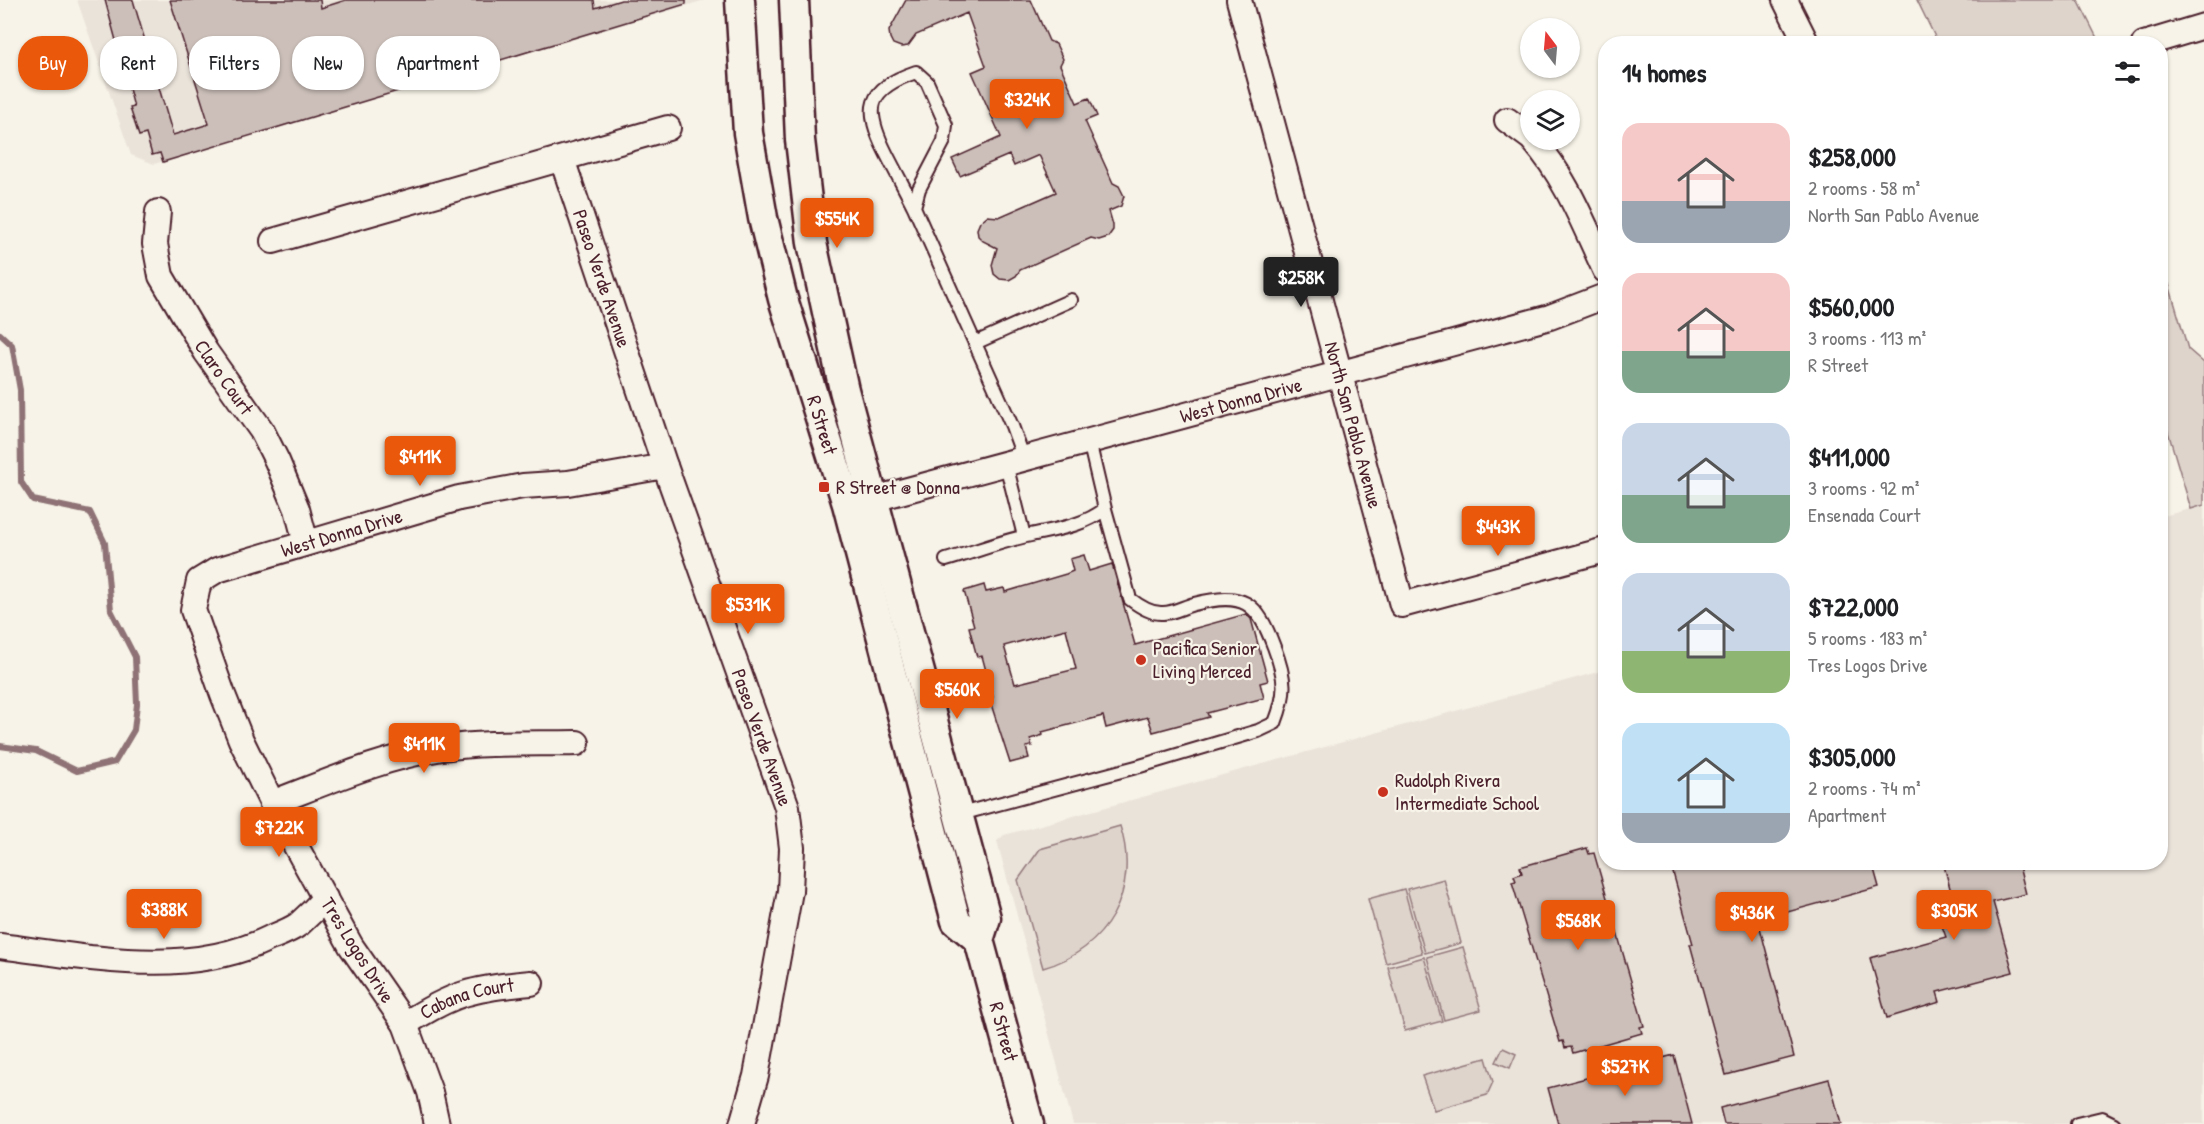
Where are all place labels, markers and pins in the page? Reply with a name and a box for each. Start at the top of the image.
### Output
pin: $324K [985,79,1069,130]
pin: $554K [795,198,879,249]
pin: $258K [1259,257,1343,308]
pin: $411K [378,436,462,487]
place label: R Street @ Donna [836,473,960,500]
marker: R Street @ Donna [817,480,831,494]
pin: $443K [1456,506,1540,557]
pin: $531K [706,584,790,635]
place label: Pacifica Senior Living Merced [1153,634,1258,684]
marker: Pacifica Senior Living Merced [1134,653,1148,667]
pin: $560K [915,669,999,720]
pin: $411K [382,723,466,774]
place label: Rudolph Rivera Intermediate School [1395,766,1540,816]
marker: Rudolph Rivera Intermediate School [1376,785,1390,799]
pin: $722K [237,807,321,858]
pin: $388K [122,889,206,940]
pin: $305K [1912,890,1996,941]
pin: $436K [1710,892,1794,943]
pin: $568K [1536,900,1620,951]
pin: $527K [1583,1046,1667,1097]

